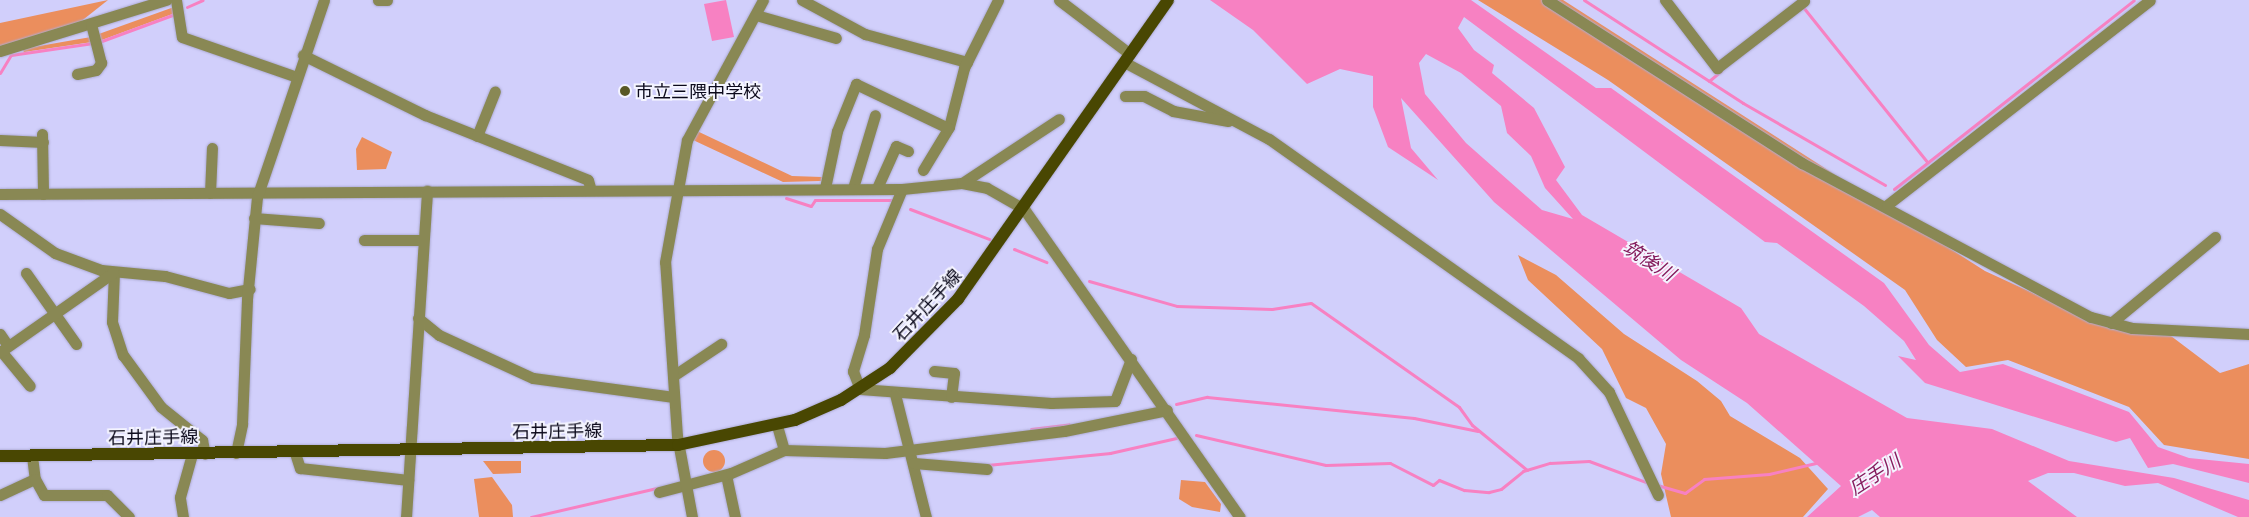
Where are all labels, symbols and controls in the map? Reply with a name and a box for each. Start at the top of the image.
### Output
place label: 市立三隈中学校 [635,80,761,102]
marker: 市立三隈中学校 [619,85,631,97]
water label: 筑後川 [1619,236,1679,286]
street label: 石井庄手線 [888,265,966,345]
street label: 石井庄手線 [512,419,602,443]
street label: 石井庄手線 [108,425,198,449]
water label: 庄手川 [1845,450,1905,500]

